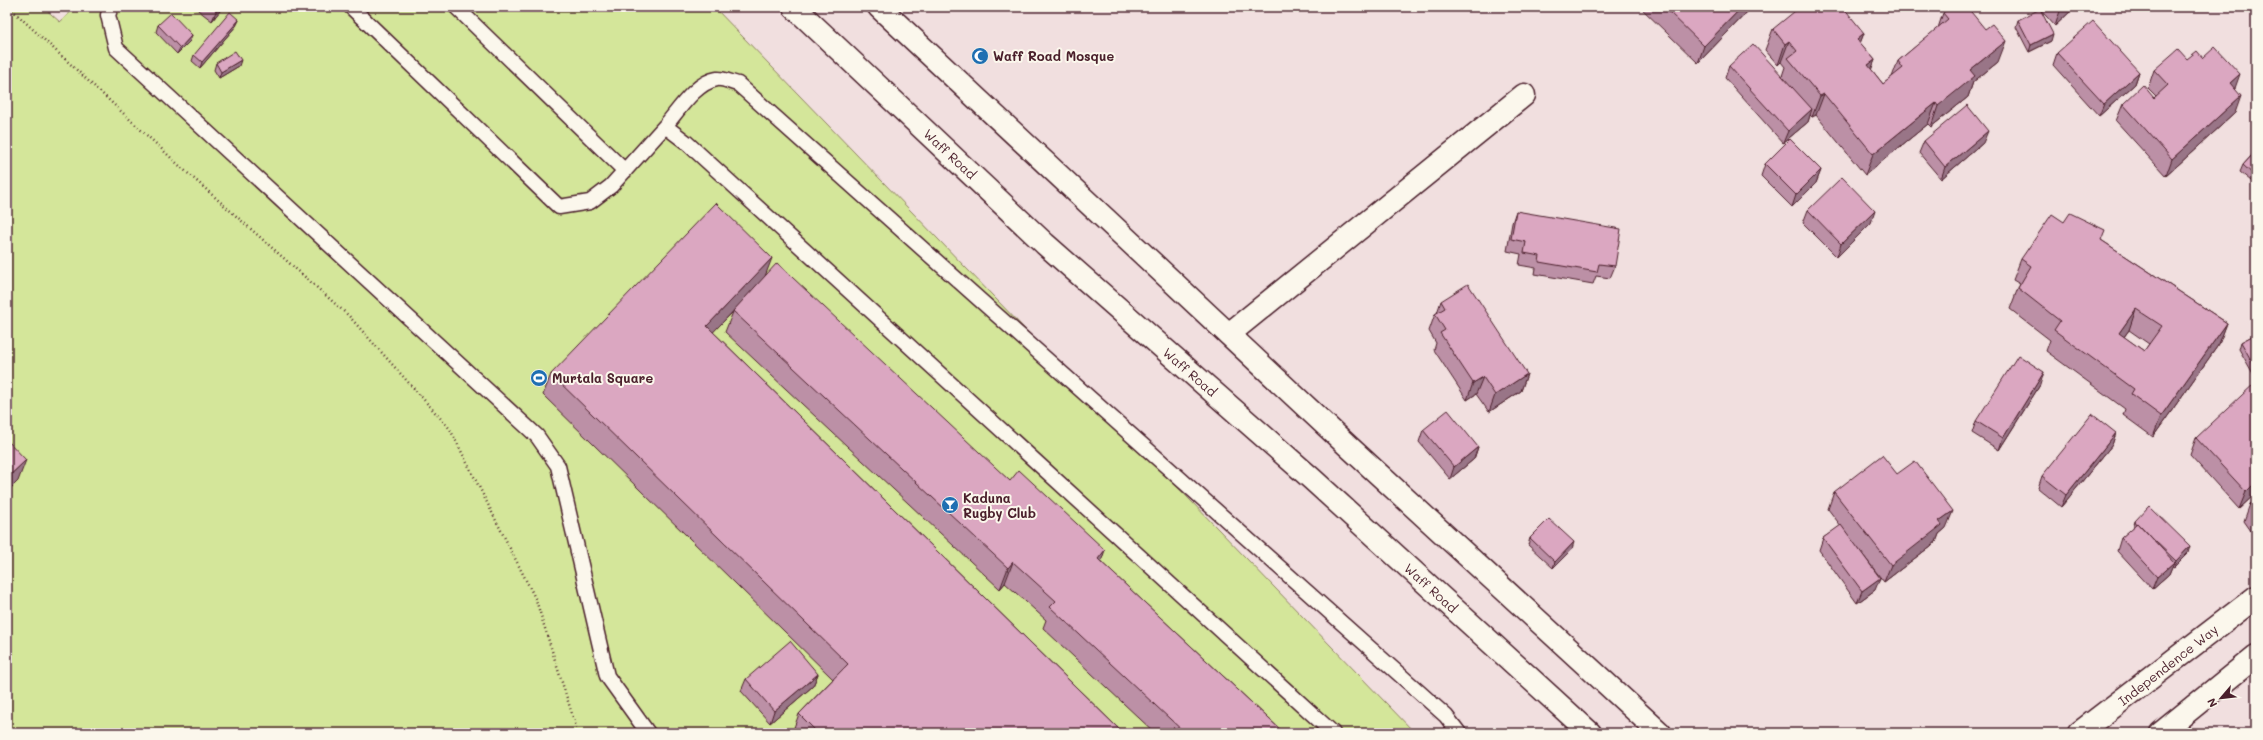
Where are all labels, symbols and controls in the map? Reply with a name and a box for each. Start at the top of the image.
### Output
mosque icon: Waff Road Mosque [970,46,990,66]
place label: Waff Road Mosque [993,47,1114,64]
street label: Waff Road [920,125,980,182]
street label: Waff Road [1160,344,1221,400]
sports icon: Murtala Square [529,368,549,388]
place label: Murtala Square [552,369,653,386]
place label: Kaduna Rugby Club [963,489,1036,522]
bar icon: Kaduna Rugby Club [940,495,960,515]
street label: Waff Road [1401,559,1462,616]
street label: Independence Way [2114,620,2221,709]
north arrow [2201,678,2241,718]
text: N [2203,696,2220,710]

